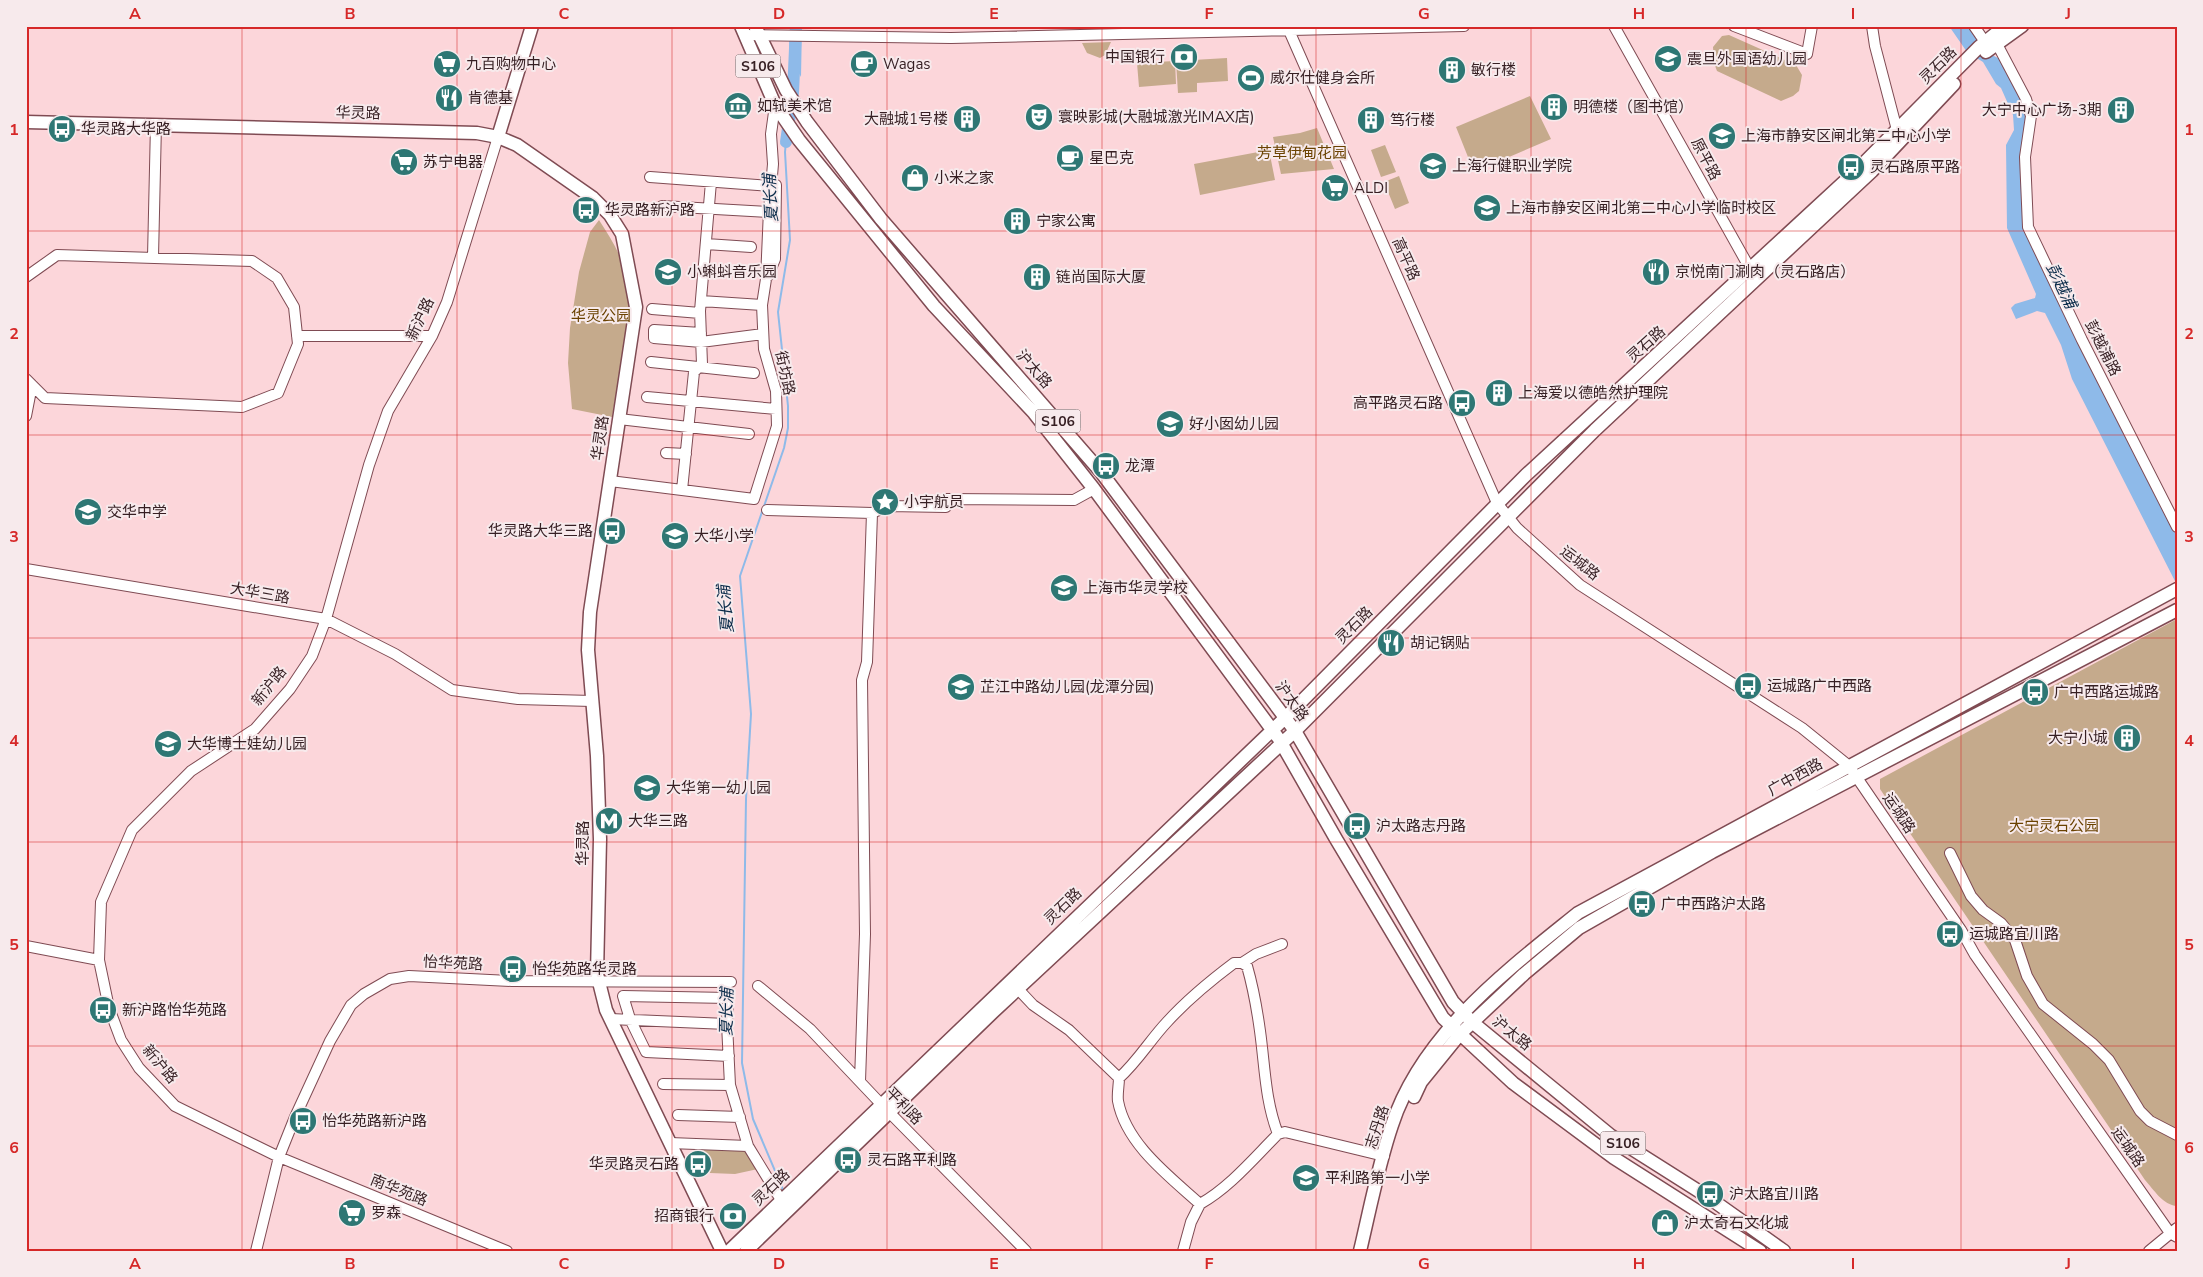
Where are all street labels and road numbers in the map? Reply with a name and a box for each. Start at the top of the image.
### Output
street label: 灵石路 [1915,42,1961,88]
road number: S106 [736,54,780,78]
street label: 华灵路 [335,103,381,123]
street label: 原平路 [1687,134,1725,184]
street label: 高平路 [1388,234,1424,284]
street label: 新沪路 [401,294,439,344]
street label: 彭越浦路 [2080,317,2126,379]
street label: 灵石路 [1623,322,1669,366]
street label: 沪太路 [1012,345,1056,393]
street label: 街坊路 [771,349,799,397]
road number: S106 [1036,410,1080,432]
street label: 华灵路 [587,414,613,462]
street label: 运城路 [1556,541,1604,585]
street label: 大华三路 [229,578,291,608]
street label: 灵石路 [1331,602,1377,648]
street label: 新沪路 [247,662,291,710]
street label: 沪太路 [1271,677,1313,725]
street label: 广中西路 [1764,754,1826,800]
street label: 运城路 [1878,789,1920,837]
street label: 华灵路 [573,820,593,866]
street label: 灵石路 [1040,883,1086,929]
street label: 怡华苑路 [423,951,483,975]
street label: 沪太路 [1488,1011,1536,1055]
street label: 新沪路 [138,1040,182,1088]
street label: 平利路 [881,1083,927,1129]
street label: 志丹路 [1361,1103,1393,1151]
street label: 运城路 [2107,1123,2149,1171]
road number: S106 [1600,1132,1646,1154]
street label: 灵石路 [748,1164,794,1210]
street label: 南华苑路 [367,1169,431,1211]

